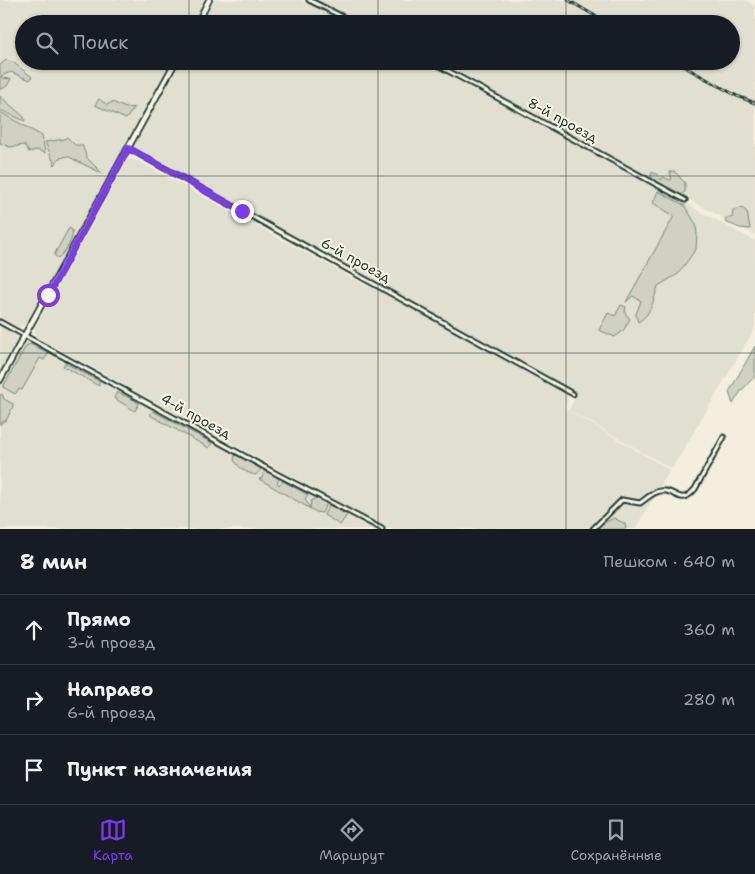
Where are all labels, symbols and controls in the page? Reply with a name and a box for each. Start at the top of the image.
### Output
search box [15,15,740,70]
icon: search [33,29,61,57]
text: Поиск [73,30,128,55]
street label: 8-й проезд [525,93,601,147]
route end [231,200,254,223]
street label: 6-й проезд [318,233,394,287]
route start [37,284,60,307]
street label: 4-й проезд [158,389,234,443]
text: 8 мин [20,548,87,576]
text: Пешком · 640 m [604,551,735,572]
text: Прямо [67,607,131,632]
icon: ahead [20,616,48,644]
text: 360 m [683,619,735,640]
text: 3-й проезд [67,632,155,653]
text: Направо [67,677,153,702]
icon: right [20,686,48,714]
text: 280 m [683,689,735,710]
text: 6-й проезд [67,702,155,723]
icon: arrive [20,756,48,784]
text: Пункт назначения [67,757,252,782]
tab: Карта [93,816,133,864]
tab: Маршрут [319,816,384,864]
tab: Сохранённые [571,816,662,864]

